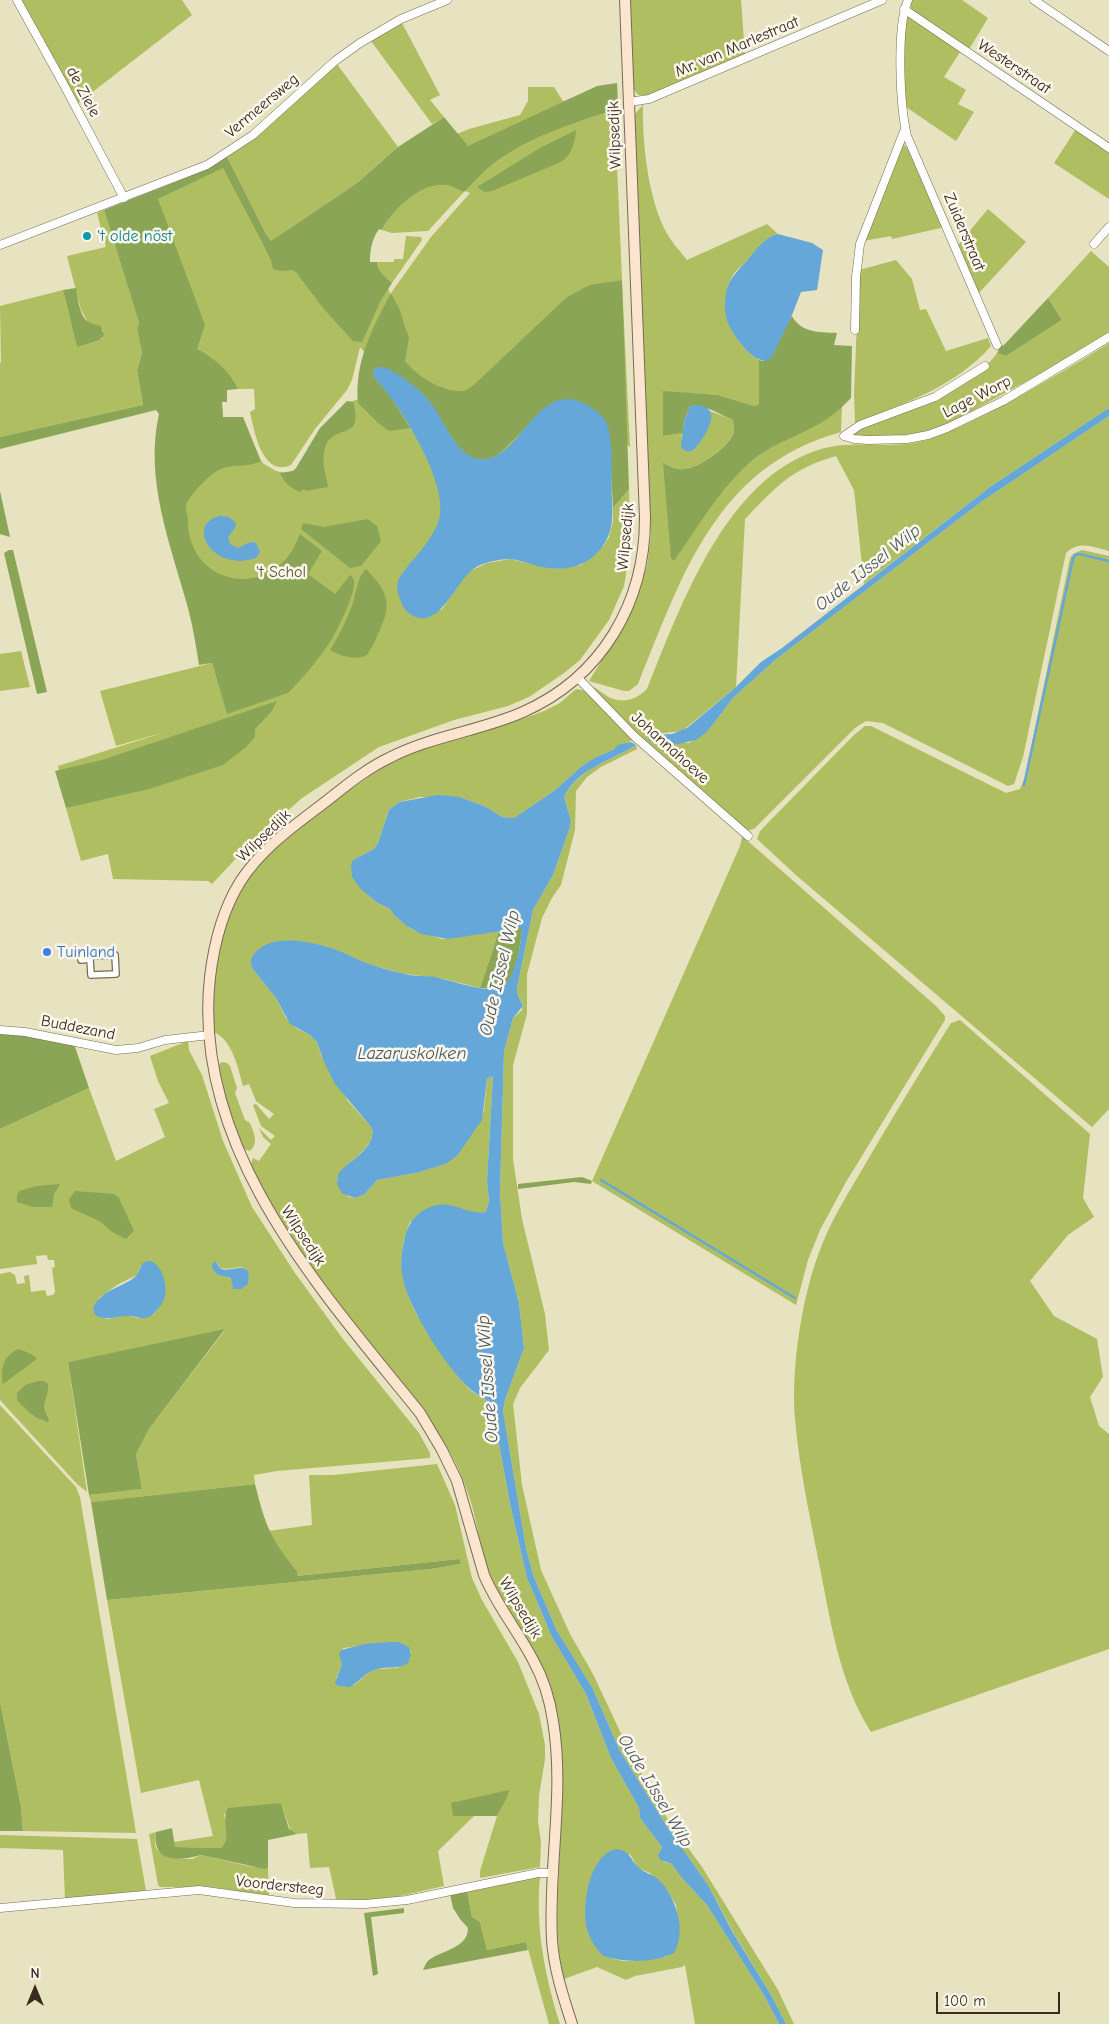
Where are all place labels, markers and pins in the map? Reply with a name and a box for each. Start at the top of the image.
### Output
place label: 't olde nöst [97,226,172,246]
marker: 't olde nöst [81,230,93,242]
place label: Tuinland [57,942,115,962]
marker: Tuinland [41,946,53,958]

